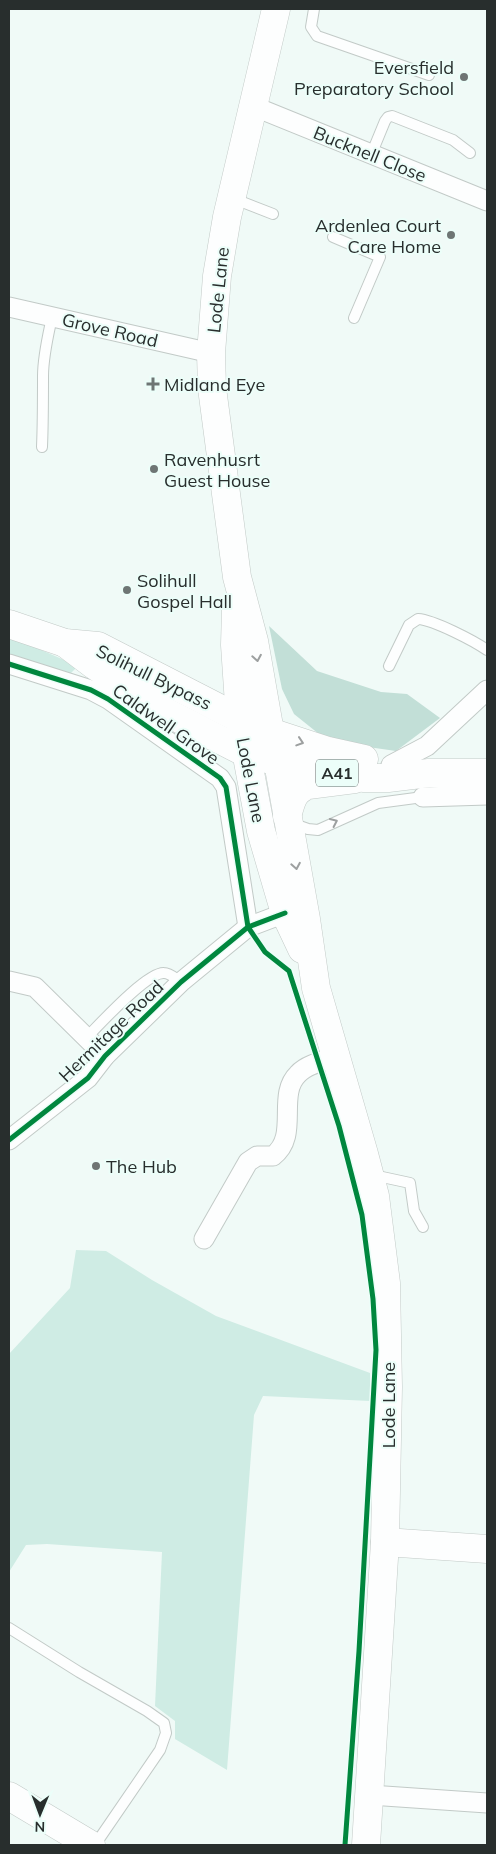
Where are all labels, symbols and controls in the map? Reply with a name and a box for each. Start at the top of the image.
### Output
place label: Eversfield Preparatory School [294,56,454,100]
marker: Eversfield Preparatory School [458,71,470,83]
street label: Bucknell Close [310,121,430,187]
place label: Ardenlea Court Care Home [315,214,441,258]
marker: Ardenlea Court Care Home [445,229,457,241]
street label: Lode Lane [202,246,234,334]
street label: Grove Road [60,308,160,352]
place label: Midland Eye [164,373,265,396]
marker: Midland Eye [146,377,160,391]
place label: Ravenhusrt Guest House [164,448,270,492]
marker: Ravenhusrt Guest House [148,463,160,475]
place label: Solihull Gospel Hall [137,569,232,613]
marker: Solihull Gospel Hall [121,584,133,596]
street label: Solihull Bypass [93,639,216,715]
one-way arrow [251,654,261,662]
street label: Caldwell Grove [108,679,224,769]
street label: Lode Lane [231,735,271,825]
one-way arrow [295,736,304,746]
road number: A41 [316,760,358,786]
one-way arrow [329,818,338,829]
one-way arrow [291,861,301,870]
street label: Hermitage Road [54,975,168,1087]
place label: The Hub [106,1155,177,1178]
marker: The Hub [90,1160,102,1172]
street label: Lode Lane [377,1362,400,1448]
north arrow [15,1789,65,1839]
text: N [34,1818,45,1836]

